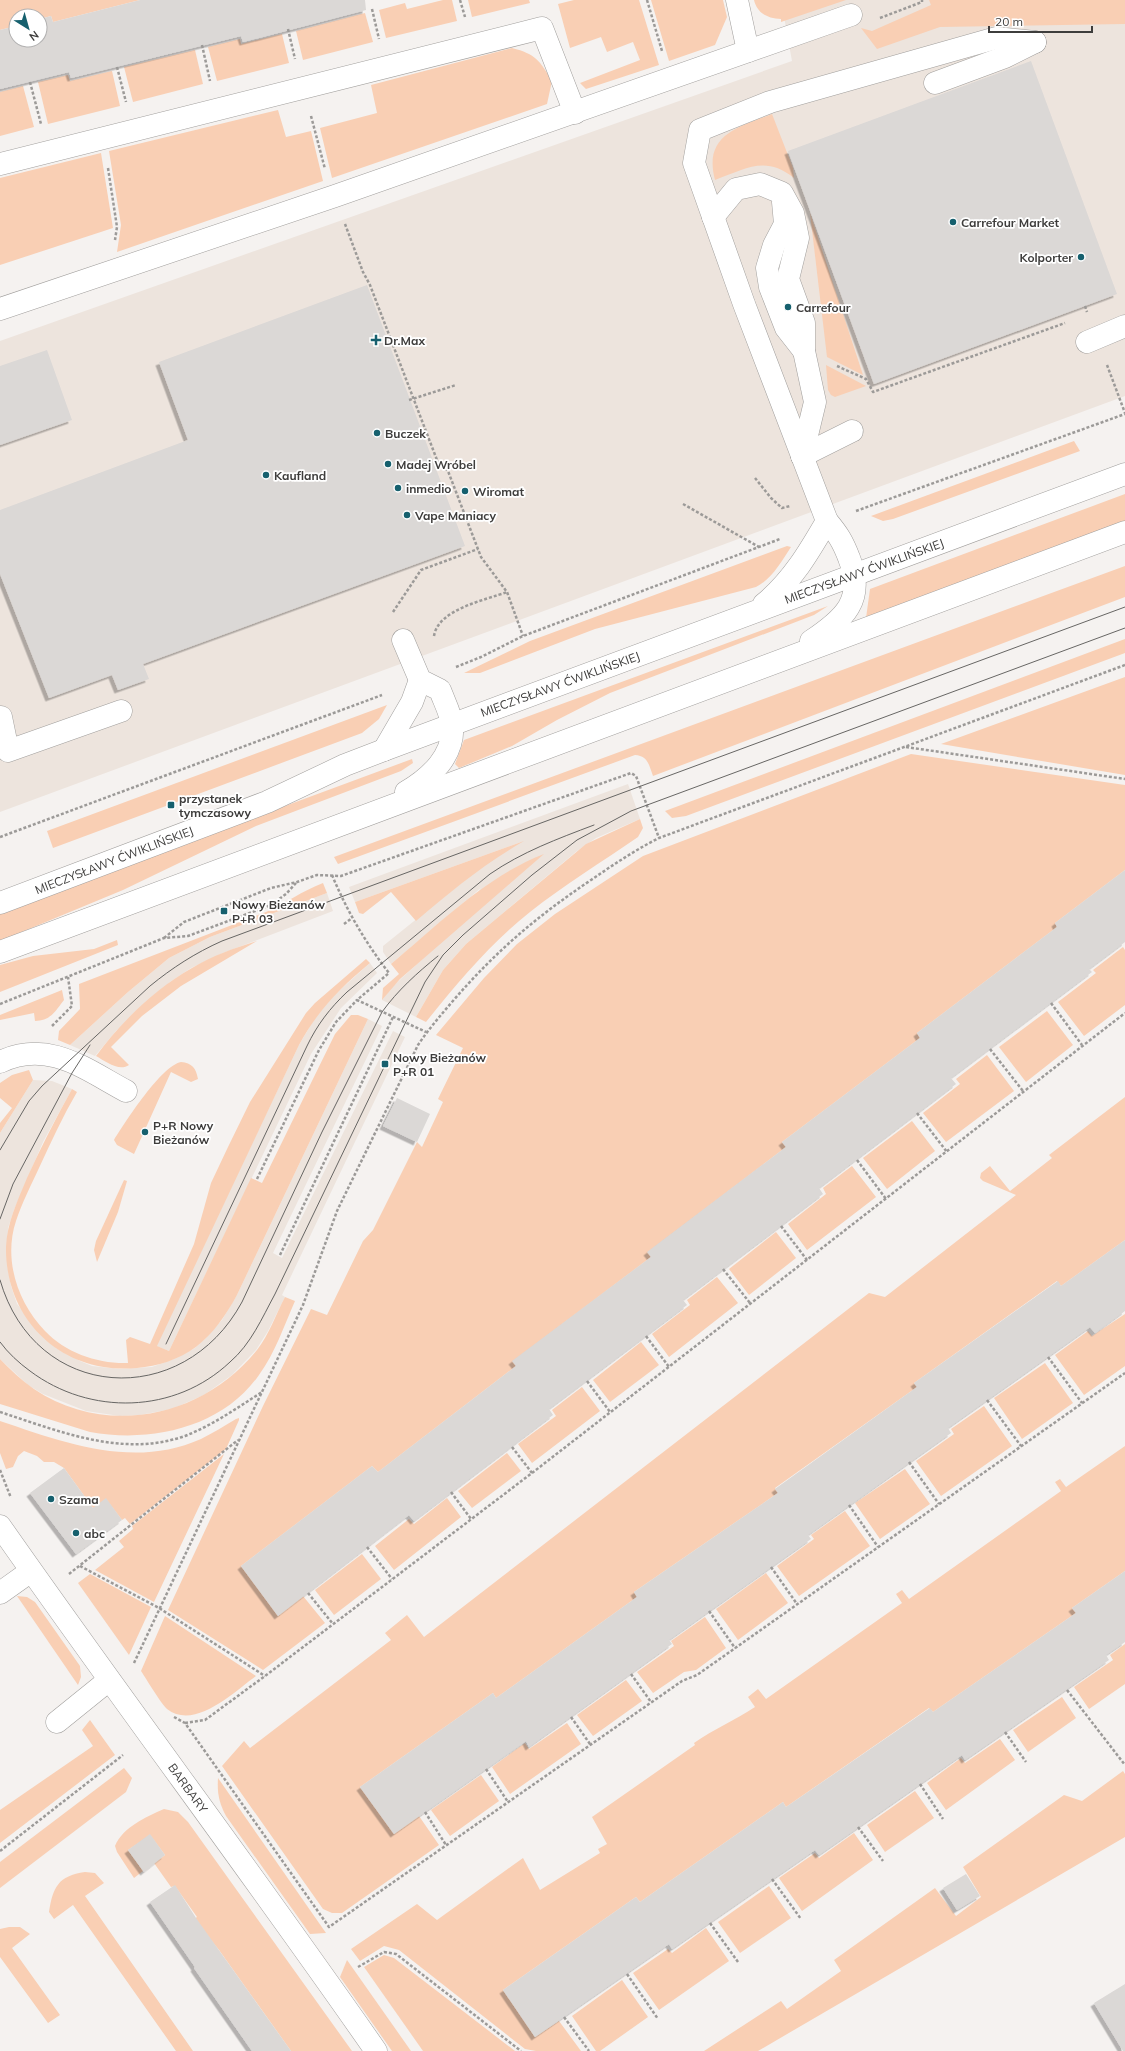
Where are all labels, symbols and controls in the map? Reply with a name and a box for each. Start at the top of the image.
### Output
north arrow [8,8,48,48]
scale bar [989,8,1092,34]
text: 20 m [995,14,1023,29]
text: N [26,28,42,44]
place label: Carrefour Market [961,215,1060,230]
marker: Carrefour Market [948,217,958,227]
place label: Kolporter [1020,250,1073,265]
marker: Kolporter [1076,252,1086,262]
place label: Carrefour [796,300,851,315]
marker: Carrefour [783,302,793,312]
place label: Dr.Max [384,333,425,348]
marker: Dr.Max [371,335,381,345]
place label: Buczek [385,426,426,441]
marker: Buczek [372,428,382,438]
place label: Madej Wróbel [396,457,476,472]
marker: Madej Wróbel [383,459,393,469]
place label: Kaufland [274,468,326,483]
marker: Kaufland [261,470,271,480]
place label: inmedio [406,481,451,496]
marker: inmedio [393,483,403,493]
place label: Wiromat [473,484,525,499]
marker: Wiromat [460,486,470,496]
place label: Vape Maniacy [414,508,497,523]
marker: Vape Maniacy [402,510,412,520]
street label: MIECZYSŁAWY ĆWIKLIŃSKIEJ [782,535,946,607]
street label: MIECZYSŁAWY ĆWIKLIŃSKIEJ [478,648,642,720]
place label: przystanek tymczasowy [179,791,252,820]
marker: przystanek tymczasowy [166,800,176,810]
street label: MIECZYSŁAWY ĆWIKLIŃSKIEJ [33,823,195,897]
place label: Nowy Bieżanów P+R 03 [232,897,326,926]
marker: Nowy Bieżanów P+R 03 [219,906,229,916]
place label: Nowy Bieżanów P+R 01 [393,1050,487,1079]
marker: Nowy Bieżanów P+R 01 [380,1059,390,1069]
place label: P+R Nowy Bieżanów [153,1118,214,1147]
marker: P+R Nowy Bieżanów [140,1127,150,1137]
place label: Szama [59,1492,99,1507]
marker: Szama [46,1494,56,1504]
place label: abc [84,1526,105,1541]
marker: abc [71,1528,81,1538]
street label: BARBARY [165,1760,211,1816]

